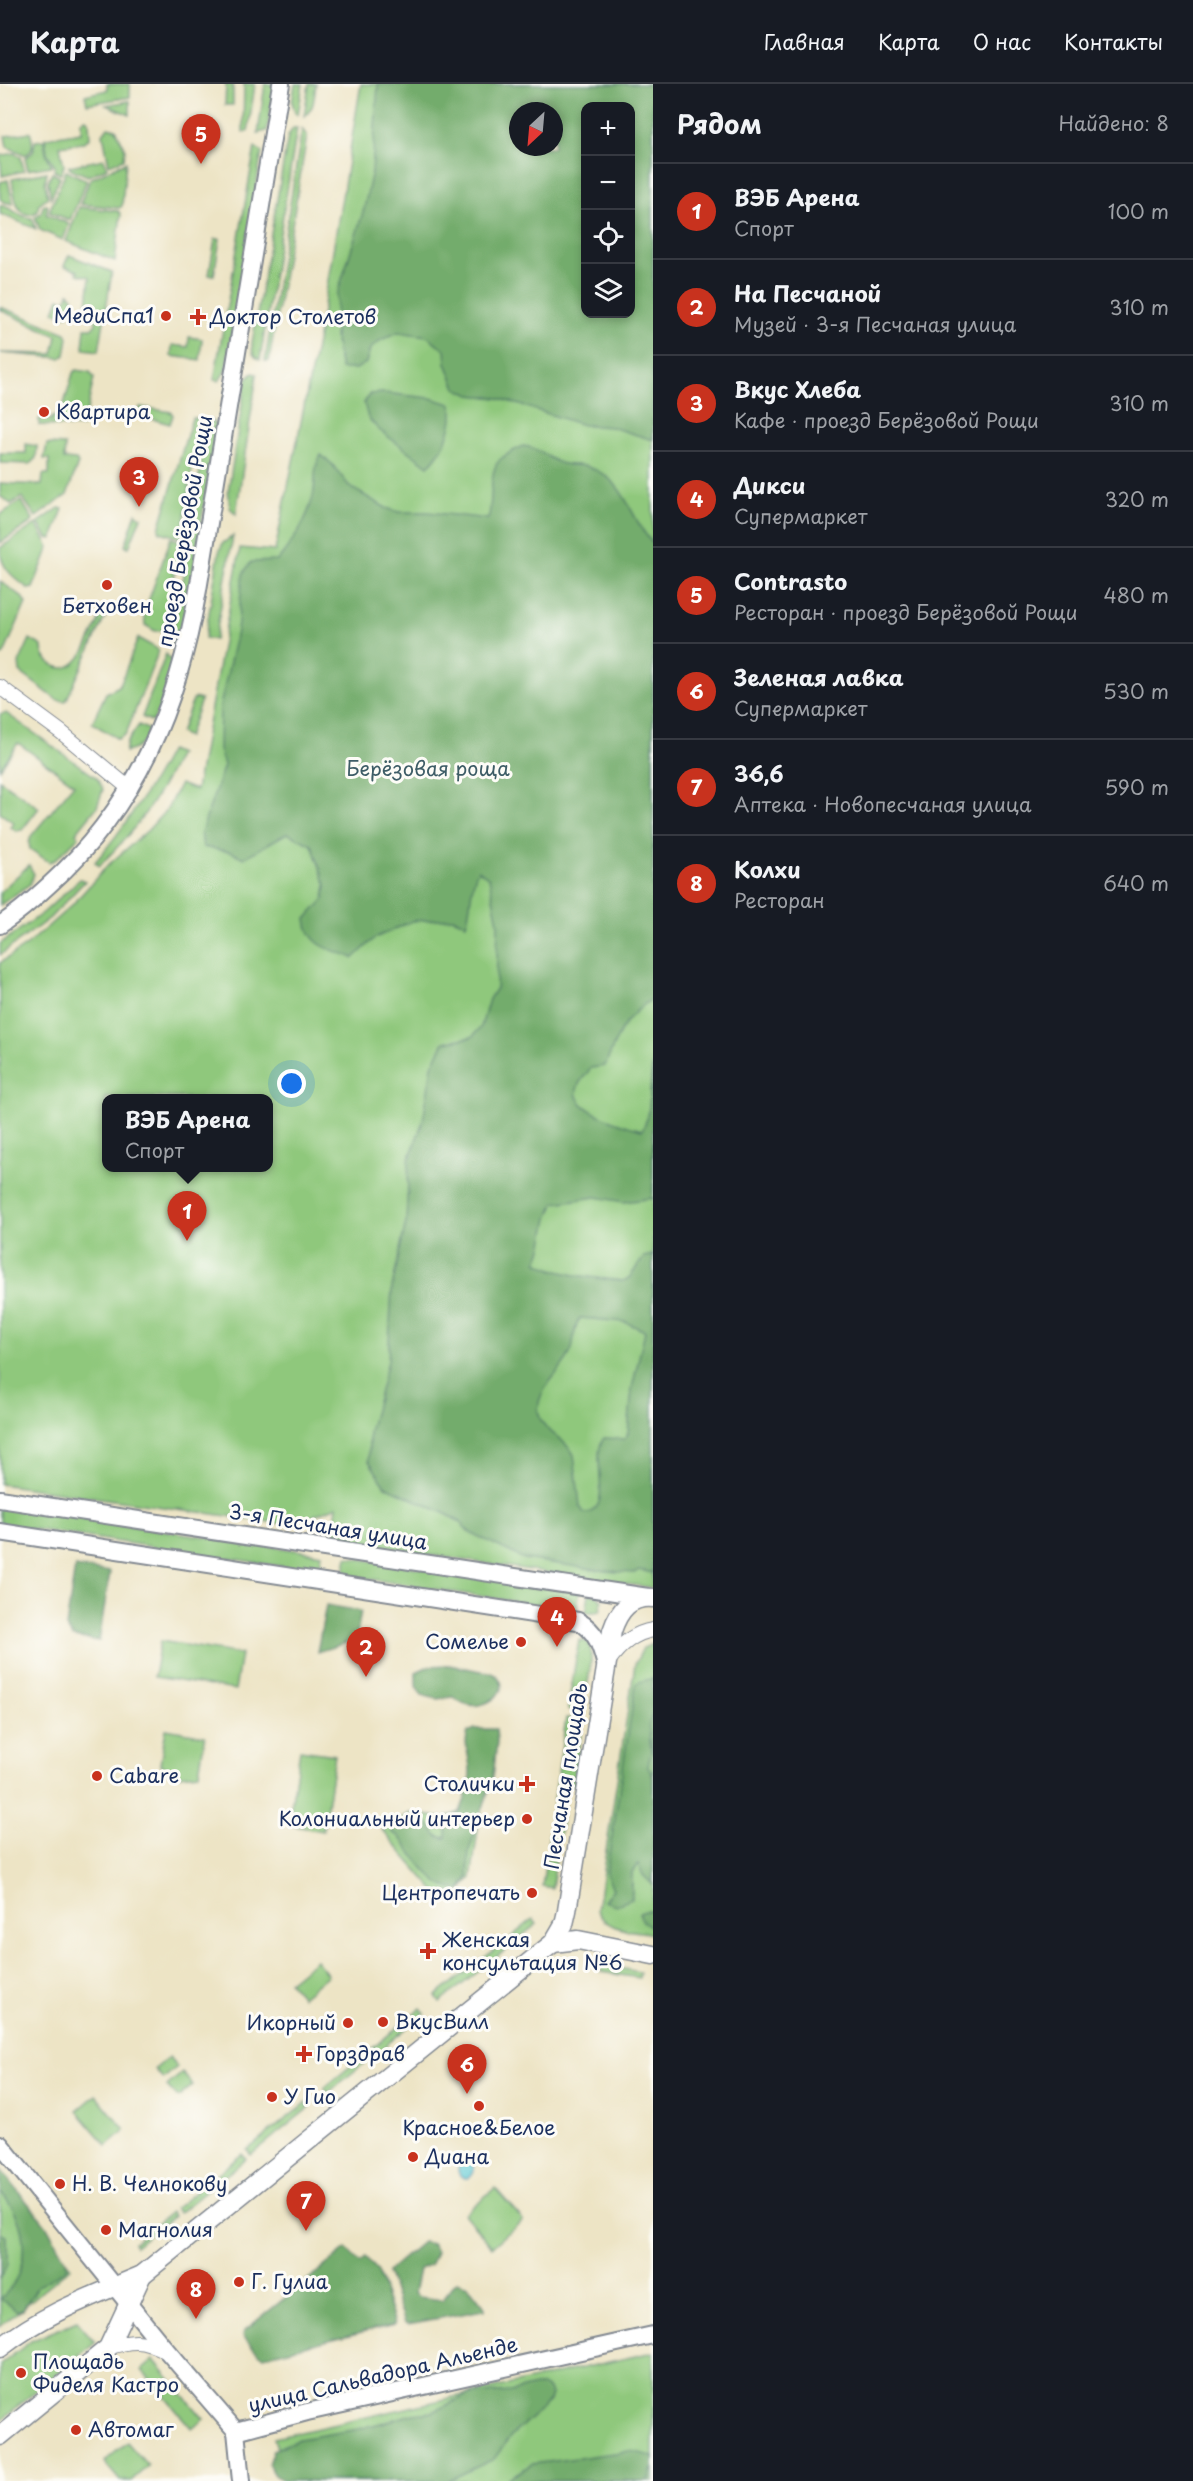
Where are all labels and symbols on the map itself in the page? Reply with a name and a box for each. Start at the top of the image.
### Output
north arrow [509,102,563,156]
pin: 5 [182,115,220,164]
place label: МедиСпа1 [54,300,154,330]
place label: Доктор Столетов [209,301,376,331]
marker: МедиСпа1 [159,309,173,323]
marker: Доктор Столетов [191,310,205,324]
place label: Квартира [56,396,151,426]
marker: Квартира [37,405,51,419]
street label: проезд Берёзовой Рощи [149,413,219,649]
pin: 3 [120,458,158,507]
marker: Бетховен [100,578,114,592]
place label: Бетховен [62,590,152,620]
park label: Берёзовая роща [346,753,510,783]
your location [277,1069,306,1098]
pin: 1 [168,1192,207,1241]
street label: 3-я Песчаная улица [227,1496,430,1557]
pin: 4 [538,1598,576,1647]
place label: Сомелье [425,1626,509,1656]
pin: 2 [346,1628,386,1677]
marker: Сомелье [514,1635,528,1649]
street label: Песчаная площадь [535,1680,595,1871]
place label: Cabare [109,1760,179,1790]
place label: Столички [424,1768,515,1798]
marker: Cabare [90,1769,104,1783]
marker: Столички [520,1777,534,1791]
place label: Колониальный интерьер [279,1803,515,1833]
marker: Колониальный интерьер [520,1812,534,1826]
place label: Центропечать [382,1877,520,1907]
marker: Центропечать [525,1886,539,1900]
place label: Женская консультация №6 [442,1924,623,1977]
marker: Женская консультация №6 [419,1942,437,1960]
place label: ВкусВилл [395,2006,489,2036]
place label: Икорный [247,2007,336,2037]
marker: ВкусВилл [376,2015,390,2029]
marker: Икорный [341,2016,355,2030]
place label: Горздрав [316,2038,405,2068]
pin: 6 [448,2044,486,2094]
marker: Горздрав [297,2047,311,2061]
place label: У Гио [284,2081,336,2111]
marker: У Гио [265,2090,279,2104]
marker: Красное&Белое [472,2099,486,2113]
place label: Красное&Белое [402,2112,556,2142]
place label: Диана [424,2141,490,2171]
marker: Диана [406,2150,420,2164]
place label: Н. В. Челнокову [72,2168,227,2198]
marker: Н. В. Челнокову [53,2177,67,2191]
pin: 7 [286,2182,326,2231]
place label: Магнолия [118,2214,213,2244]
marker: Магнолия [99,2223,113,2237]
place label: Г. Гулиа [251,2266,329,2296]
pin: 8 [176,2270,216,2319]
marker: Г. Гулиа [232,2275,246,2289]
street label: улица Сальвадора Альенде [245,2328,521,2420]
place label: Площадь Фиделя Кастро [33,2346,179,2399]
marker: Площадь Фиделя Кастро [14,2366,28,2380]
place label: Автомаг [88,2414,175,2444]
marker: Автомаг [69,2423,83,2437]

